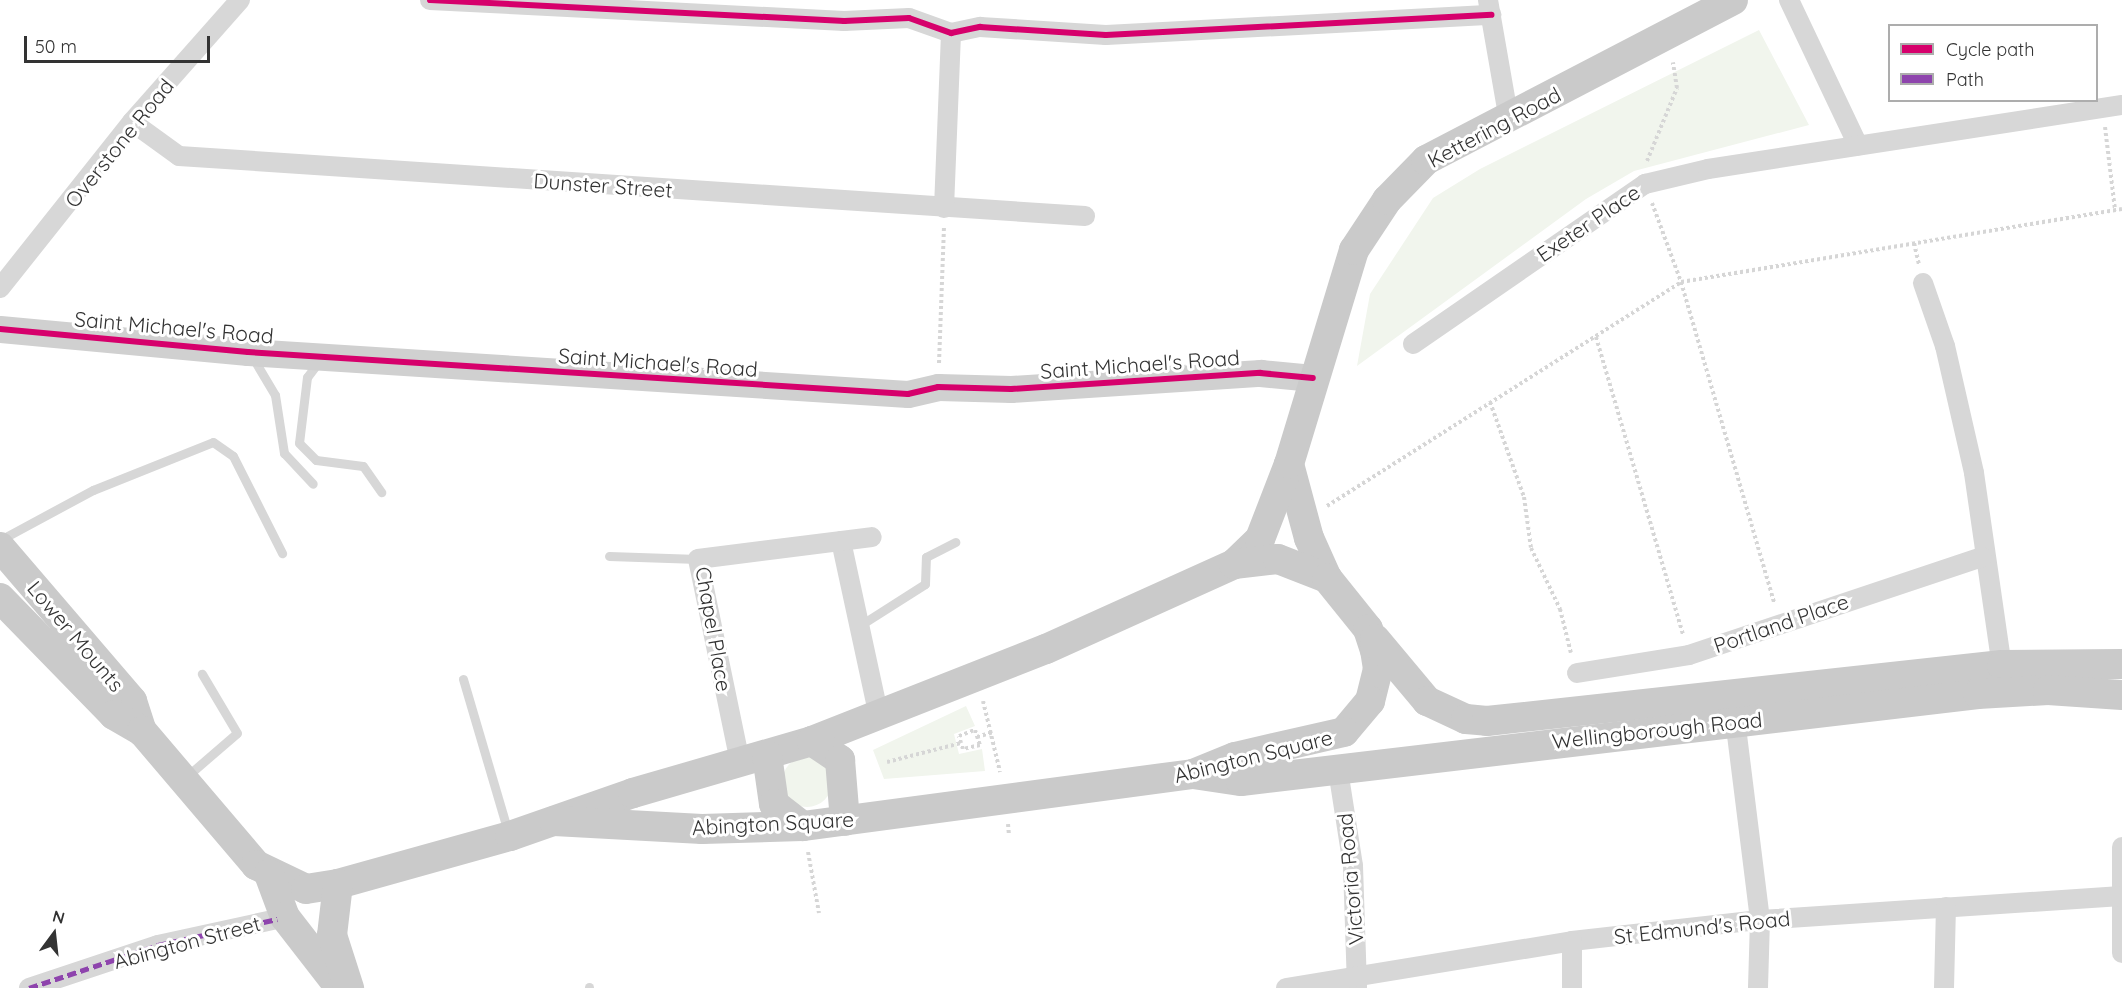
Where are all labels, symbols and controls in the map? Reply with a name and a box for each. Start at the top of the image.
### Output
scale bar [27,24,213,62]
legend [1888,24,2098,102]
text: 50 m [35,35,77,58]
text: Cycle path [1946,38,2034,61]
text: Path [1946,68,1984,91]
street label: Overstone Road [59,74,179,212]
street label: Kettering Road [1423,81,1565,173]
street label: Dunster Street [533,168,673,202]
street label: Exeter Place [1532,179,1644,267]
street label: Saint Michael's Road [73,306,275,348]
street label: Saint Michael's Road [557,342,759,382]
street label: Saint Michael's Road [1039,344,1241,384]
street label: Chapel Place [691,565,737,693]
street label: Lower Mounts [22,575,130,697]
street label: Portland Place [1710,588,1852,658]
street label: Wellingborough Road [1550,706,1764,754]
street label: Abington Square [1171,724,1335,788]
street label: Abington Square [691,806,855,840]
street label: Victoria Road [1332,812,1368,946]
north arrow [24,904,84,964]
text: N [50,905,67,928]
street label: St Edmund's Road [1613,905,1791,949]
street label: Abington Street [111,910,263,974]

